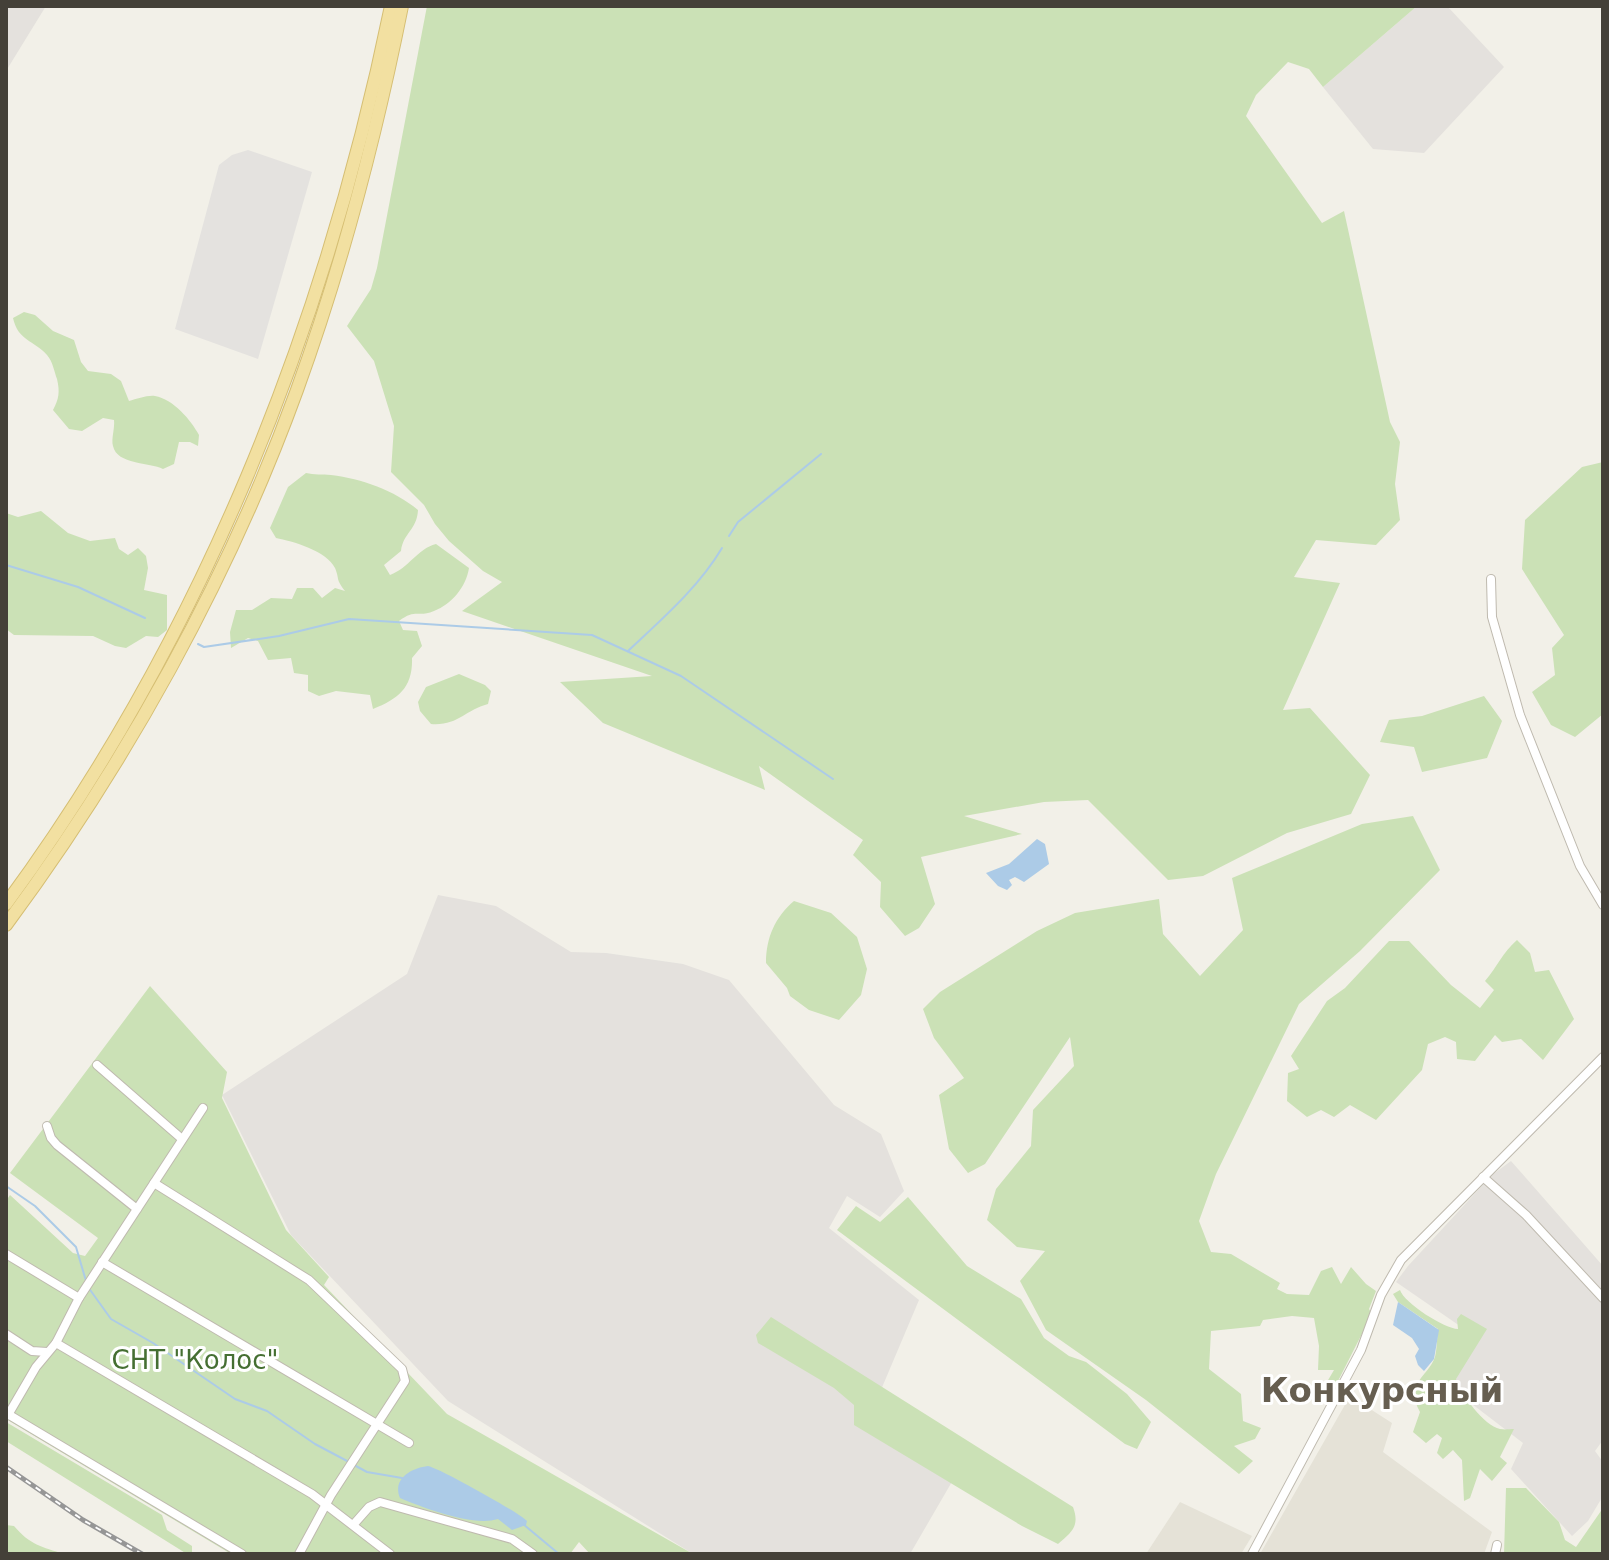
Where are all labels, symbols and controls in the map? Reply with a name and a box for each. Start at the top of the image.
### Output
park label: СНТ "Колос" [112,1345,278,1375]
district label: Конкурсный [1261,1370,1503,1410]

